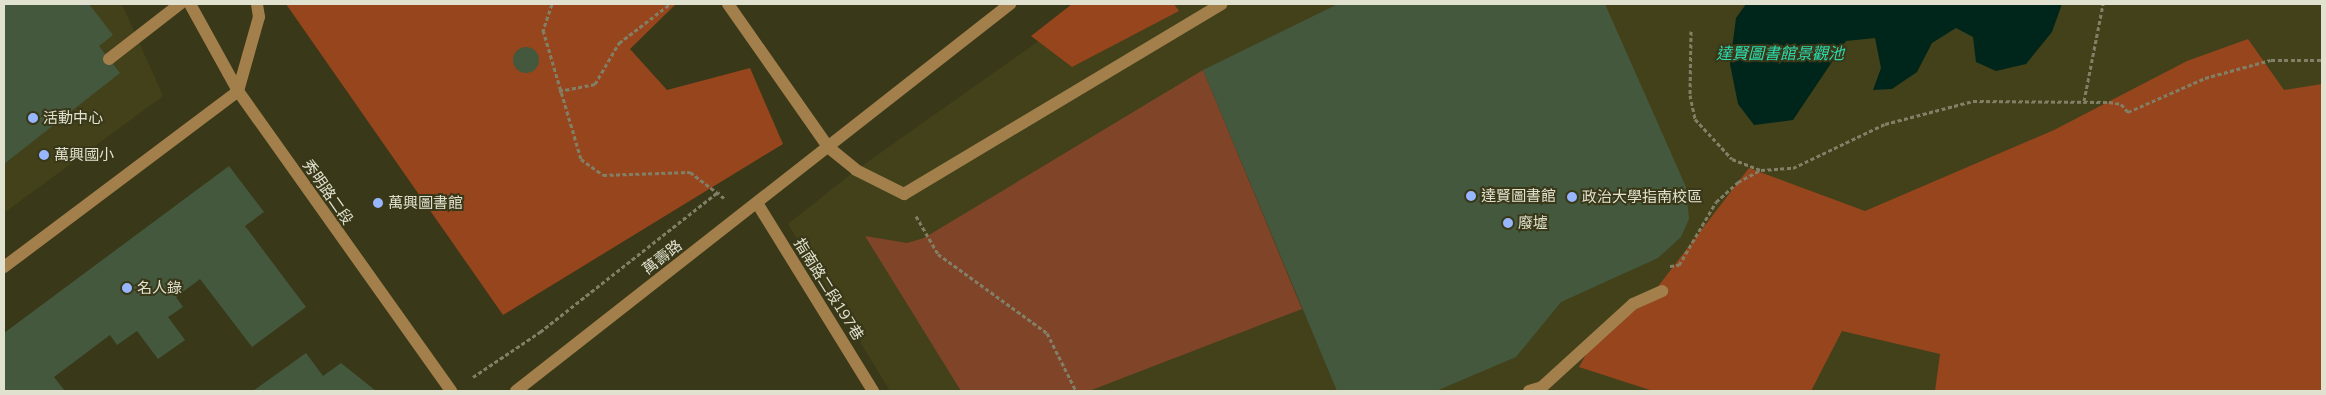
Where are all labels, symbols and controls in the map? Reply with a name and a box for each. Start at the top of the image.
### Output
water label: 達賢圖書館景觀池 [1716,43,1844,63]
place label: 活動中心 [43,109,103,127]
marker: 活動中心 [27,112,39,124]
place label: 萬興國小 [54,146,114,164]
marker: 萬興國小 [38,149,50,161]
street label: 秀明路二段 [299,156,357,228]
place label: 達賢圖書館 [1481,187,1556,205]
place label: 政治大學指南校區 [1582,188,1702,206]
marker: 達賢圖書館 [1465,190,1477,202]
marker: 政治大學指南校區 [1566,191,1578,203]
place label: 萬興圖書館 [388,194,463,212]
marker: 萬興圖書館 [372,197,384,209]
place label: 廢墟 [1518,214,1548,232]
marker: 廢墟 [1502,217,1514,229]
street label: 指南路二段197巷 [790,235,868,343]
street label: 萬壽路 [639,236,685,278]
place label: 名人錄 [137,279,182,297]
marker: 名人錄 [121,282,133,294]

